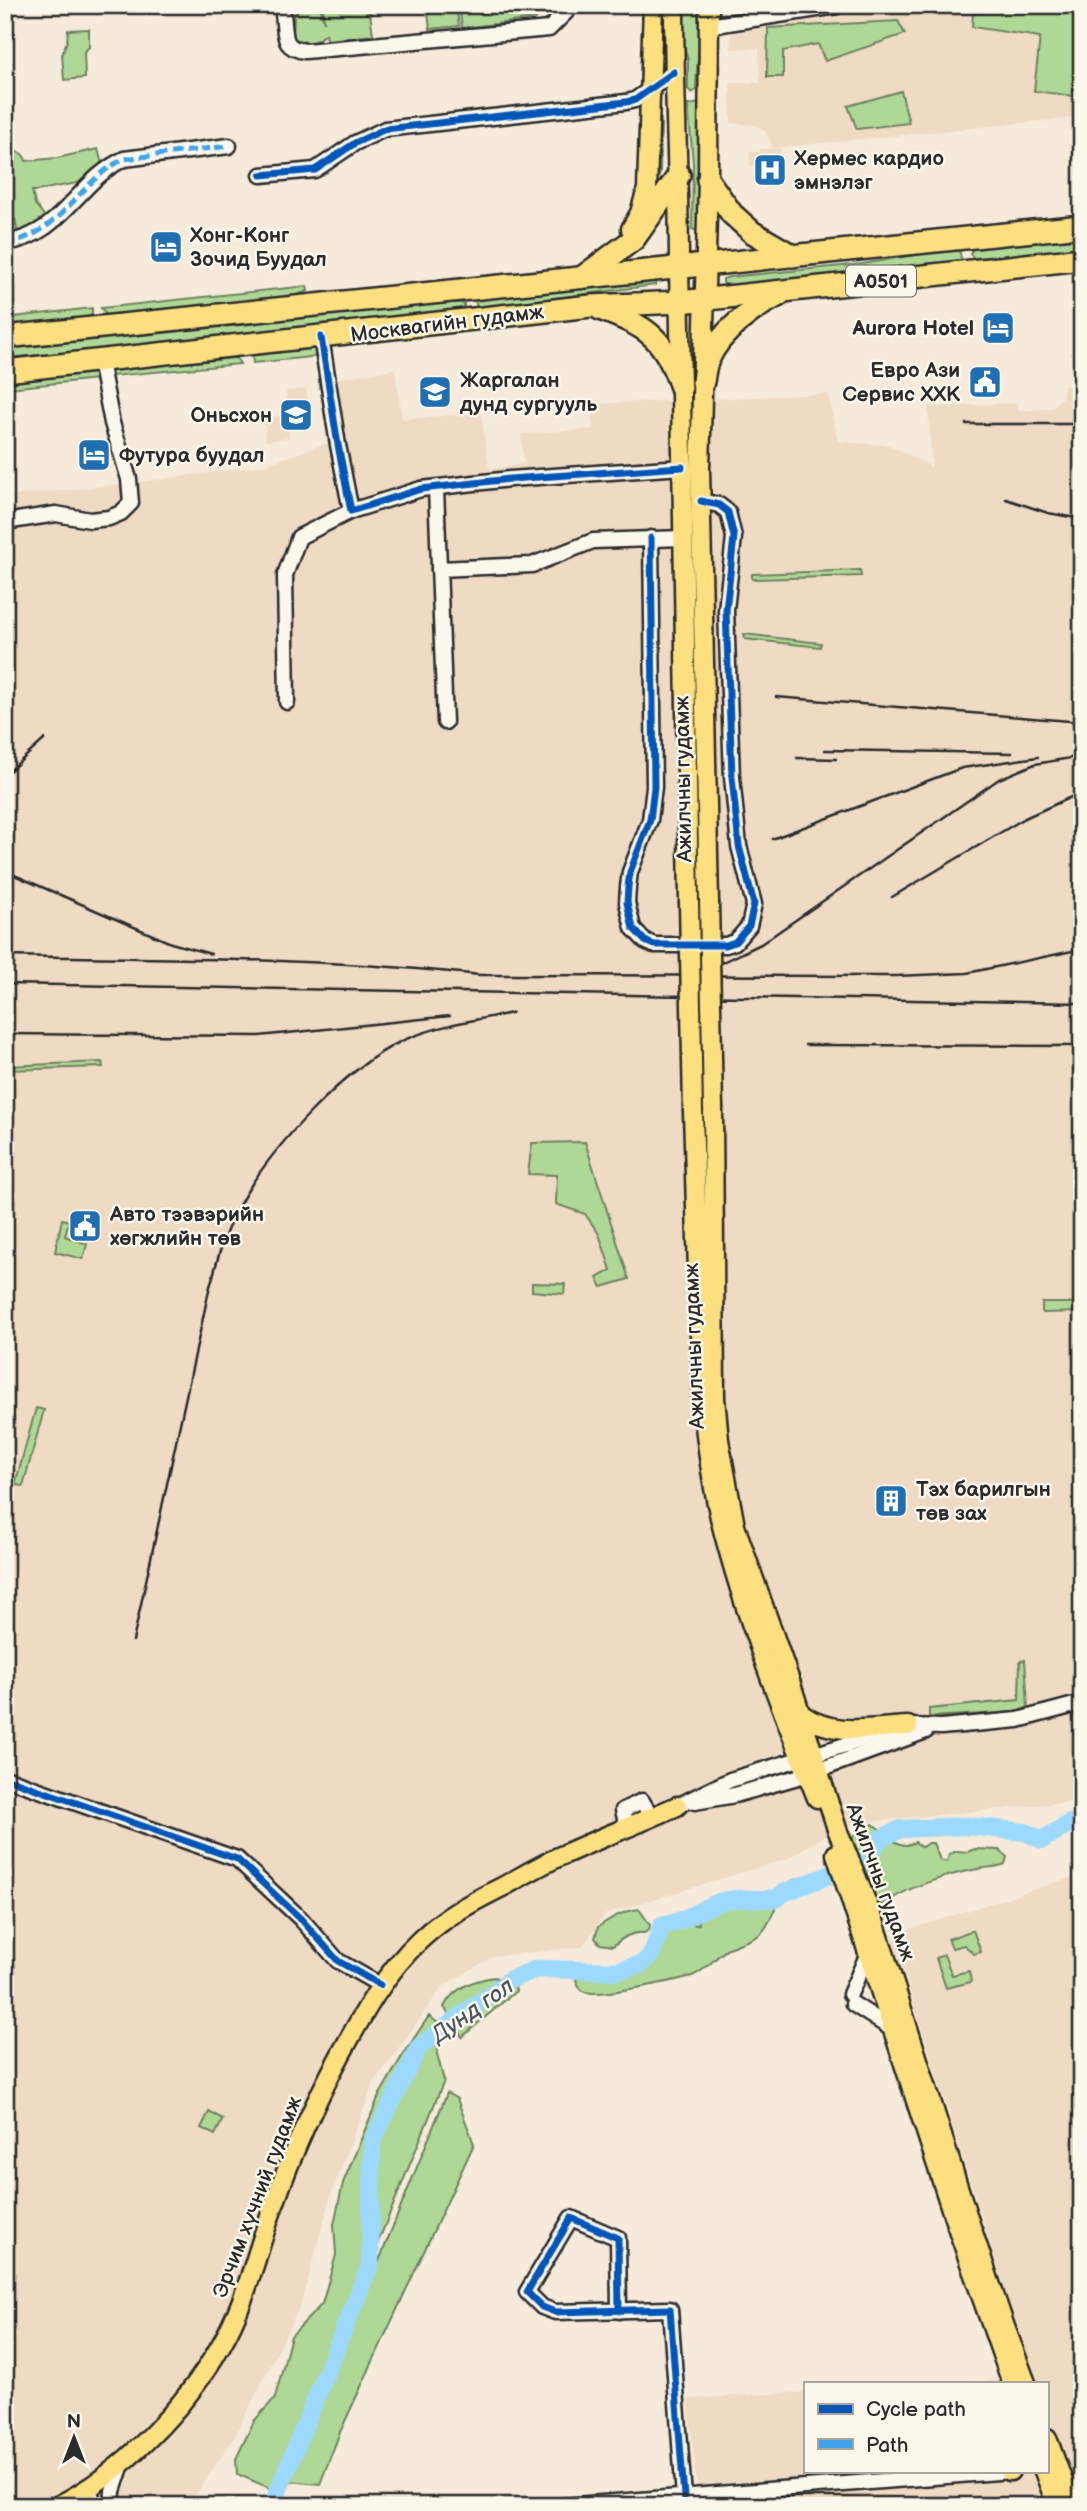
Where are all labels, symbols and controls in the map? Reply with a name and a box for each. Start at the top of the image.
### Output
place label: Хермес кардио эмнэлэг [793,146,944,195]
hospital icon: Хермес кардио эмнэлэг [751,151,789,189]
place label: Хонг-Kонг 3очид Буудал [189,223,327,272]
hotel icon: Хонг-Kонг 3очид Буудал [147,228,185,266]
road number: A0501 [846,266,916,296]
street label: Москвагийн гудамж [349,299,545,348]
hotel icon: Aurora Hotel [979,309,1017,347]
place label: Aurora Hotel [852,316,974,341]
place label: Евро Ази Сервис ХХК [842,358,961,407]
public building icon: Евро Ази Сервис ХХК [966,363,1004,401]
place label: Жаргалан дунд сургууль [459,368,597,417]
school or university icon: Жаргалан дунд сургууль [416,373,454,411]
school or university icon: Оньсхон [277,396,315,434]
place label: Оньсхон [191,403,272,428]
hotel icon: Футура буудал [75,436,113,474]
place label: Футура буудал [119,443,264,468]
street label: Ажилчны гудамж [670,695,697,863]
place label: Авто тээвэрийн хөгжлийн төв [109,1202,264,1251]
public building icon: Авто тээвэрийн хөгжлийн төв [66,1207,104,1245]
street label: Ажилчны гудамж [679,1262,710,1430]
place label: Тэх барилгын төв зах [916,1477,1051,1526]
building icon: Тэх барилгын төв зах [872,1482,910,1520]
street label: Ажилчны гудамж [840,1799,921,1965]
water label: Дунд гол [424,1972,519,2050]
street label: Эрчим хүчний гудамж [207,2093,308,2301]
legend [804,2382,1048,2472]
text: Cycle path [866,2397,966,2422]
north arrow [38,2402,108,2472]
text: N [67,2411,81,2434]
text: Path [866,2433,908,2458]

